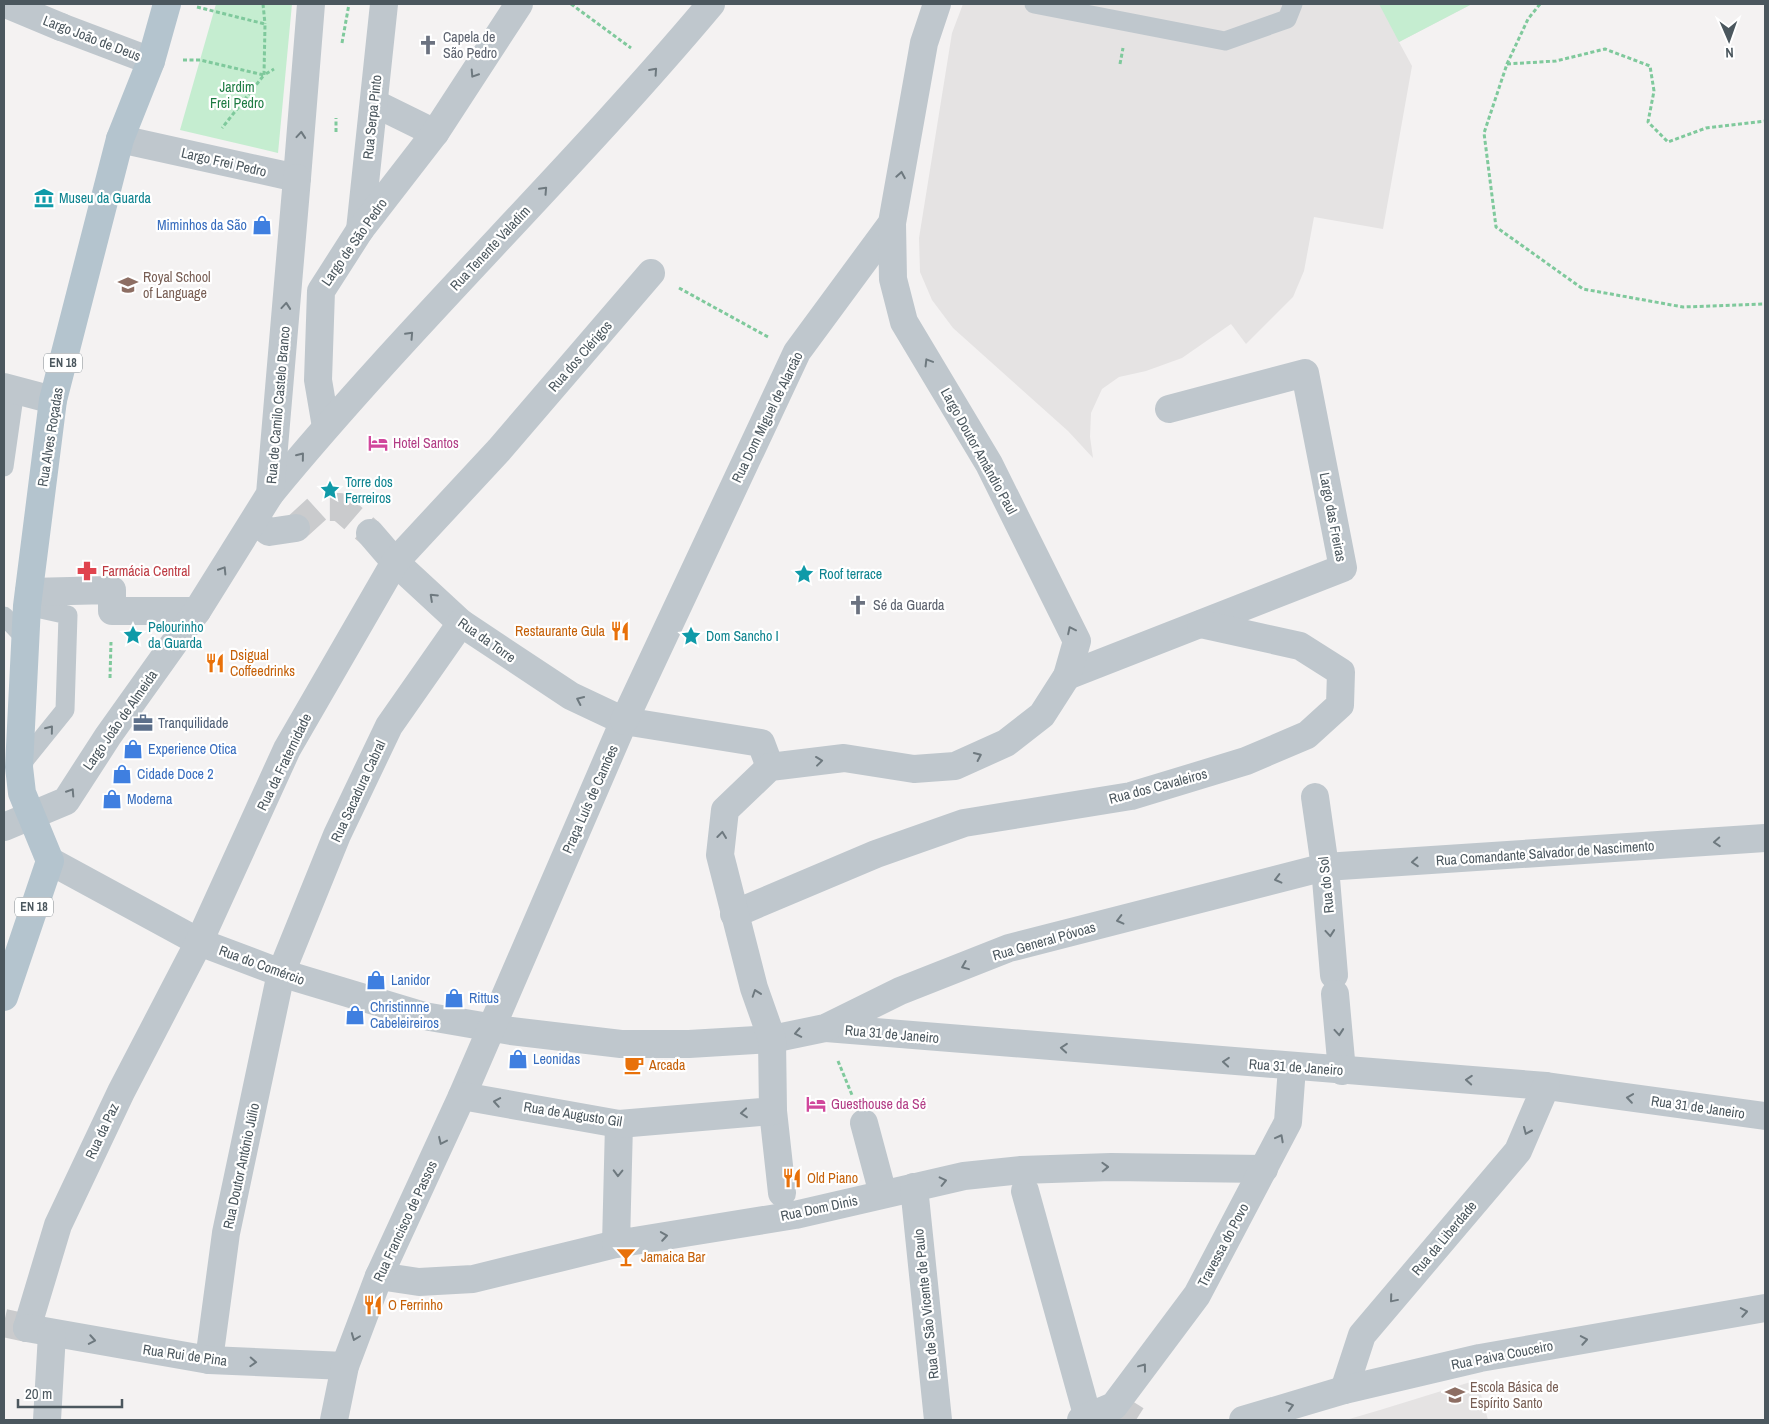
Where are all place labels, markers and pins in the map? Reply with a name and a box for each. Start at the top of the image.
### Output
place label: Capela de São Pedro [443,28,497,62]
church icon: Capela de São Pedro [417,34,439,56]
museum icon: Museu da Guarda [33,187,55,209]
place label: Museu da Guarda [59,189,152,207]
shop icon: Miminhos da São [251,214,273,236]
place label: Miminhos da São [157,216,247,234]
place label: Royal School of Language [143,268,211,302]
school or university icon: Royal School of Language [117,274,139,296]
hotel icon: Hotel Santos [367,432,389,454]
place label: Hotel Santos [393,434,459,452]
place label: Torre dos Ferreiros [345,473,393,507]
place icon: Torre dos Ferreiros [319,479,341,501]
pharmacy icon: Farmácia Central [76,560,98,582]
place label: Farmácia Central [102,562,190,580]
place icon: Roof terrace [793,563,815,585]
place label: Roof terrace [819,565,882,583]
church icon: Sé da Guarda [847,594,869,616]
place label: Sé da Guarda [873,596,945,614]
place label: Pelourinho da Guarda [148,618,204,652]
restaurant icon: Restaurante Gula [609,620,631,642]
place label: Restaurante Gula [515,622,606,640]
place icon: Pelourinho da Guarda [122,624,144,646]
place icon: Dom Sancho I [680,625,702,647]
place label: Dom Sancho I [706,627,779,645]
place label: Dsigual Coffeedrinks [230,646,295,680]
restaurant icon: Dsigual Coffeedrinks [204,652,226,674]
office icon: Tranquilidade [132,712,154,734]
place label: Tranquilidade [158,714,228,732]
shop icon: Experience Otica [122,738,144,760]
place label: Experience Otica [148,740,237,758]
shop icon: Cidade Doce 2 [111,763,133,785]
place label: Cidade Doce 2 [137,765,214,783]
shop icon: Moderna [101,788,123,810]
place label: Moderna [127,790,173,808]
shop icon: Lanidor [365,969,387,991]
place label: Lanidor [391,971,430,989]
shop icon: Rittus [443,987,465,1009]
place label: Rittus [469,989,499,1007]
place label: Christinnne Cabeleireiros [370,998,439,1032]
shop icon: Christinnne Cabeleireiros [344,1004,366,1026]
shop icon: Leonidas [507,1048,529,1070]
place label: Leonidas [533,1050,580,1068]
cafe icon: Arcada [623,1054,645,1076]
place label: Arcada [648,1056,686,1074]
hotel icon: Guesthouse da Sé [805,1093,827,1115]
place label: Guesthouse da Sé [831,1095,926,1113]
restaurant icon: Old Piano [781,1167,803,1189]
place label: Old Piano [807,1169,858,1187]
bar icon: Jamaica Bar [615,1246,637,1268]
place label: Jamaica Bar [641,1248,706,1266]
restaurant icon: O Ferrinho [362,1294,384,1316]
place label: O Ferrinho [388,1296,443,1314]
place label: Escola Básica de Espírito Santo [1470,1378,1559,1412]
school or university icon: Escola Básica de Espírito Santo [1444,1384,1466,1406]

